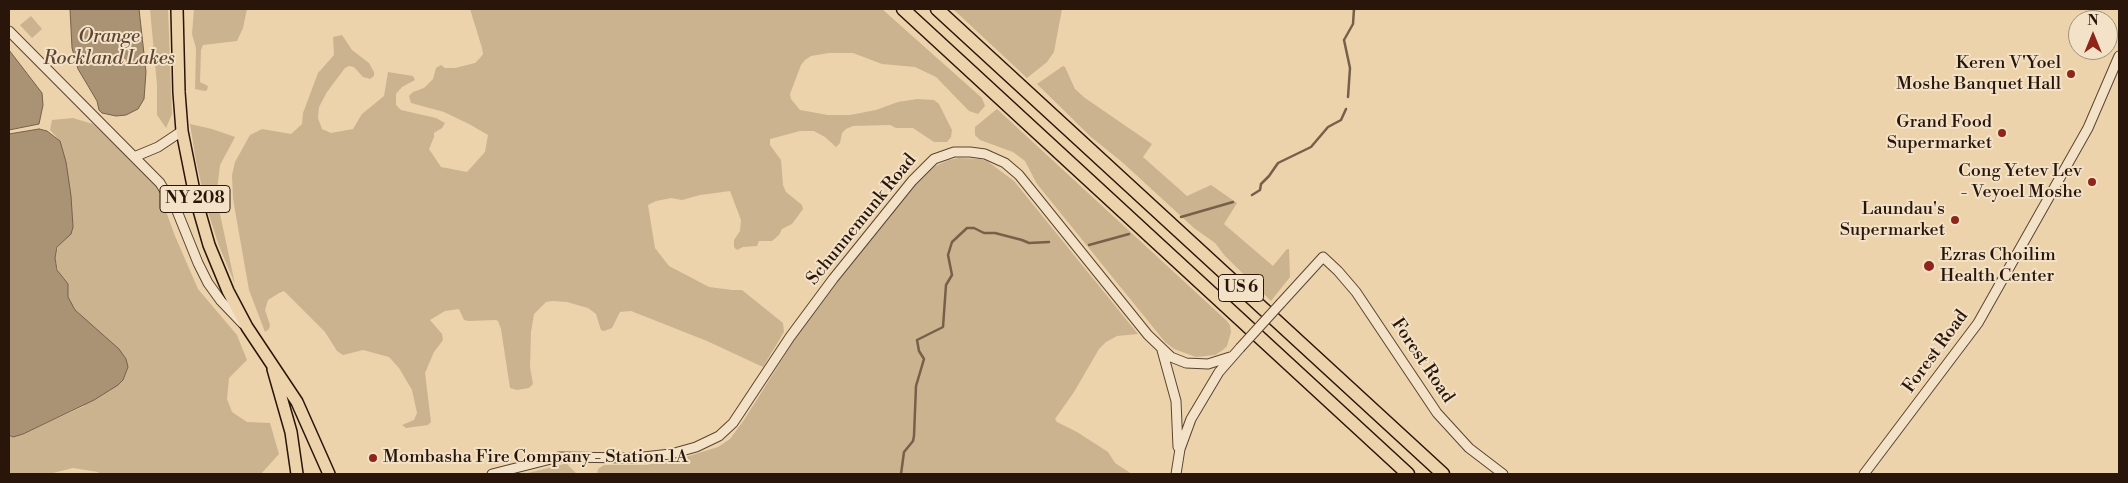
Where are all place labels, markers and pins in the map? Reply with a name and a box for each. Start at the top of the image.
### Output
place label: Keren V'Yoel Moshe Banquet Hall [1896,53,2061,96]
marker: Keren V'Yoel Moshe Banquet Hall [2065,68,2077,80]
place label: Grand Food Supermarket [1887,112,1992,154]
marker: Grand Food Supermarket [1996,127,2008,139]
place label: Cong Yetev Lev - Veyoel Moshe [1958,161,2082,203]
marker: Cong Yetev Lev - Veyoel Moshe [2086,176,2098,188]
place label: Laundau's Supermarket [1840,199,1945,242]
marker: Laundau's Supermarket [1949,214,1961,226]
place label: Ezras Choilim Health Center [1940,245,2056,288]
marker: Ezras Choilim Health Center [1922,259,1936,273]
place label: Mombasha Fire Company - Station 1A [383,447,688,469]
marker: Mombasha Fire Company - Station 1A [367,452,379,464]

